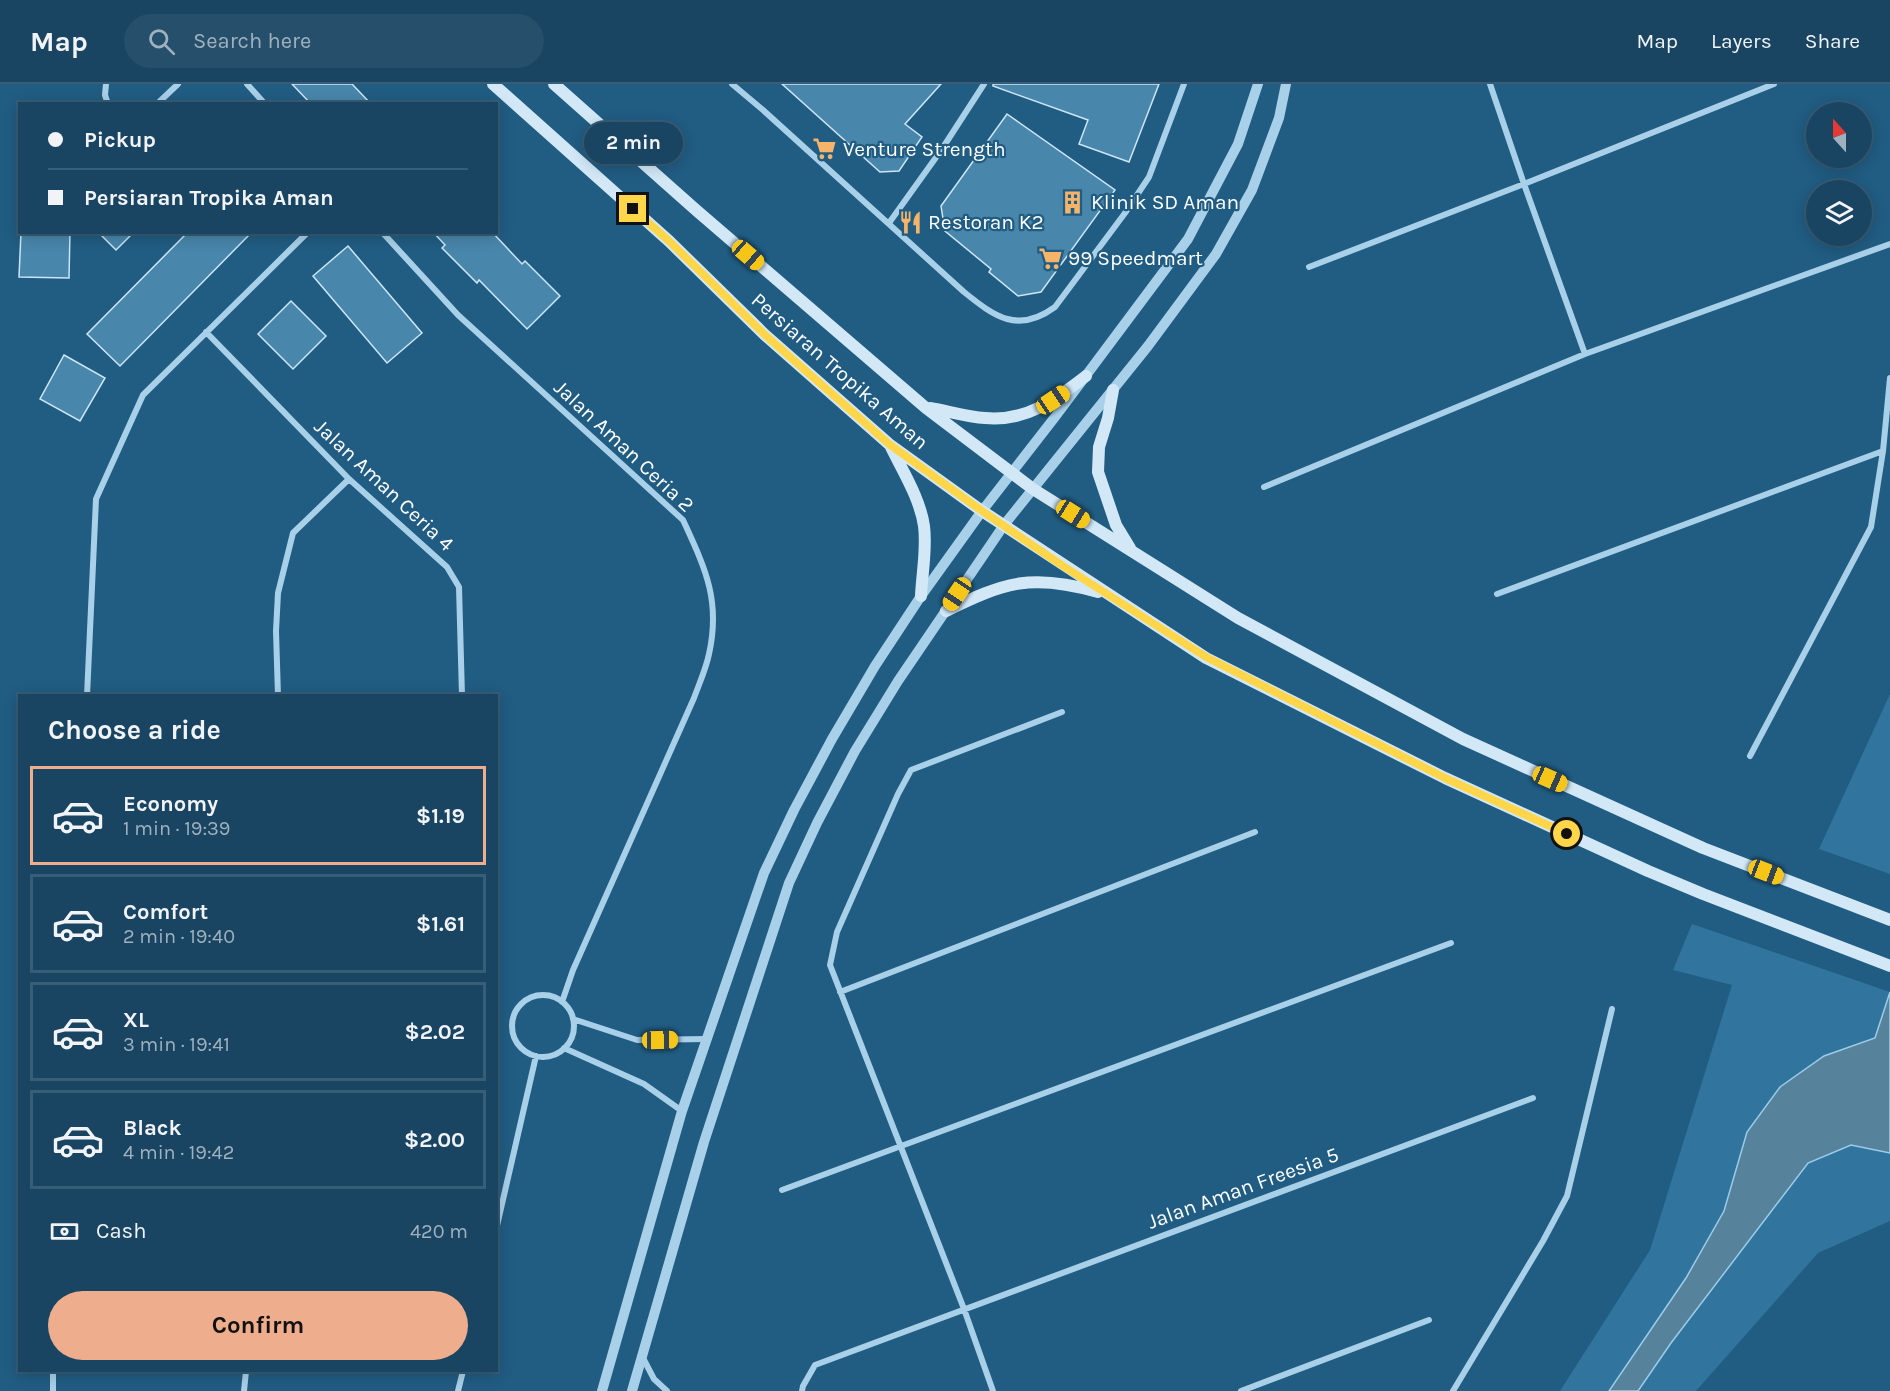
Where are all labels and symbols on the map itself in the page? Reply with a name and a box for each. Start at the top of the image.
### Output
north arrow [1806,102,1872,168]
callout: 2 min [584,122,682,164]
supermarket icon: Venture Strength [812,136,838,162]
place label: Venture Strength [843,137,1006,161]
building icon: Klinik SD Aman [1060,189,1086,215]
place label: Klinik SD Aman [1091,190,1239,214]
route end [619,195,646,222]
restaurant icon: Restoran K2 [897,209,923,235]
place label: Restoran K2 [928,210,1044,234]
car [729,236,767,274]
supermarket icon: 99 Speedmart [1037,245,1063,271]
place label: 99 Speedmart [1068,246,1203,270]
street label: Persiaran Tropika Aman [747,288,933,454]
street label: Jalan Aman Ceria 2 [549,375,699,517]
car [1033,382,1073,418]
street label: Jalan Aman Ceria 4 [309,414,459,556]
car [1053,497,1093,531]
car [939,574,975,614]
car [1530,763,1570,795]
route start [1553,820,1580,847]
car [1746,857,1786,887]
car [642,1031,678,1049]
street label: Jalan Aman Freesia 5 [1144,1142,1342,1234]

